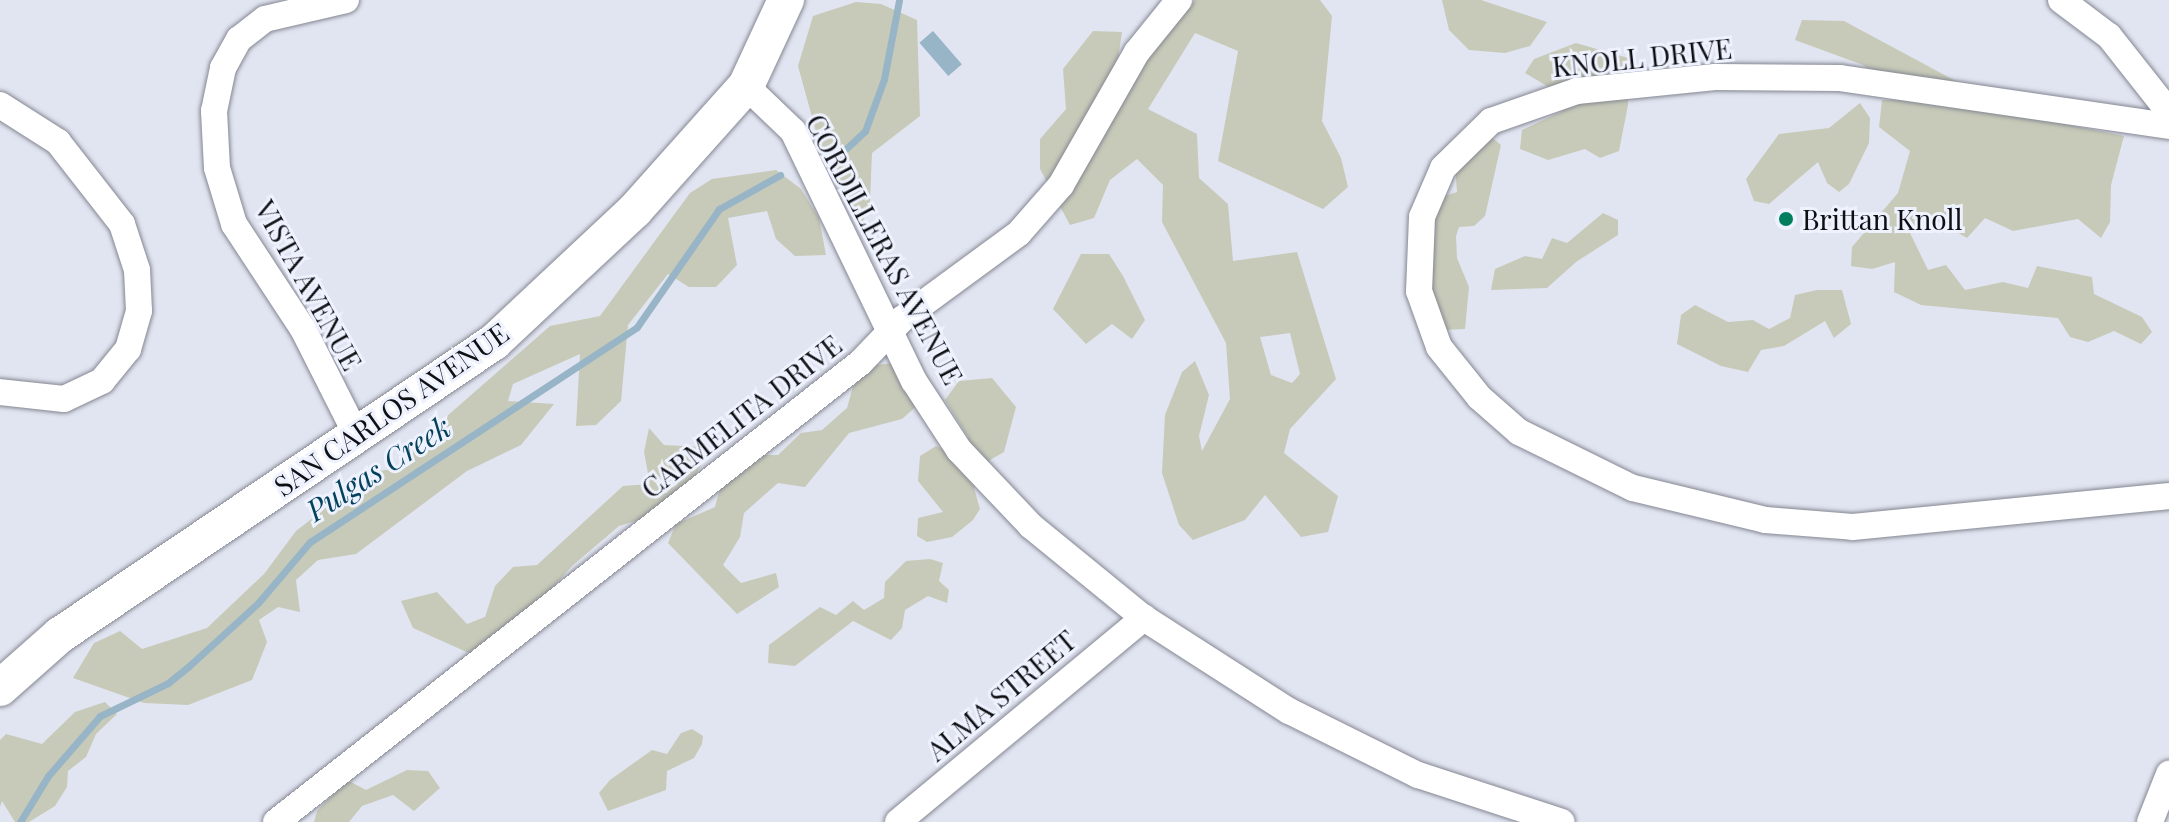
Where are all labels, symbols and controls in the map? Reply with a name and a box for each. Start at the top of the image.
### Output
street label: KNOLL DRIVE [1550,31,1734,83]
street label: CORDILLERAS AVENUE [799,108,971,390]
street label: VISTA AVENUE [248,194,370,376]
place label: Brittan Knoll [1802,202,1962,236]
marker: Brittan Knoll [1777,210,1795,228]
street label: SAN CARLOS AVENUE [267,315,515,503]
street label: CARMELITA DRIVE [634,327,848,505]
water label: Pulgas Creek [299,408,457,528]
street label: ALMA STREET [919,623,1083,767]

